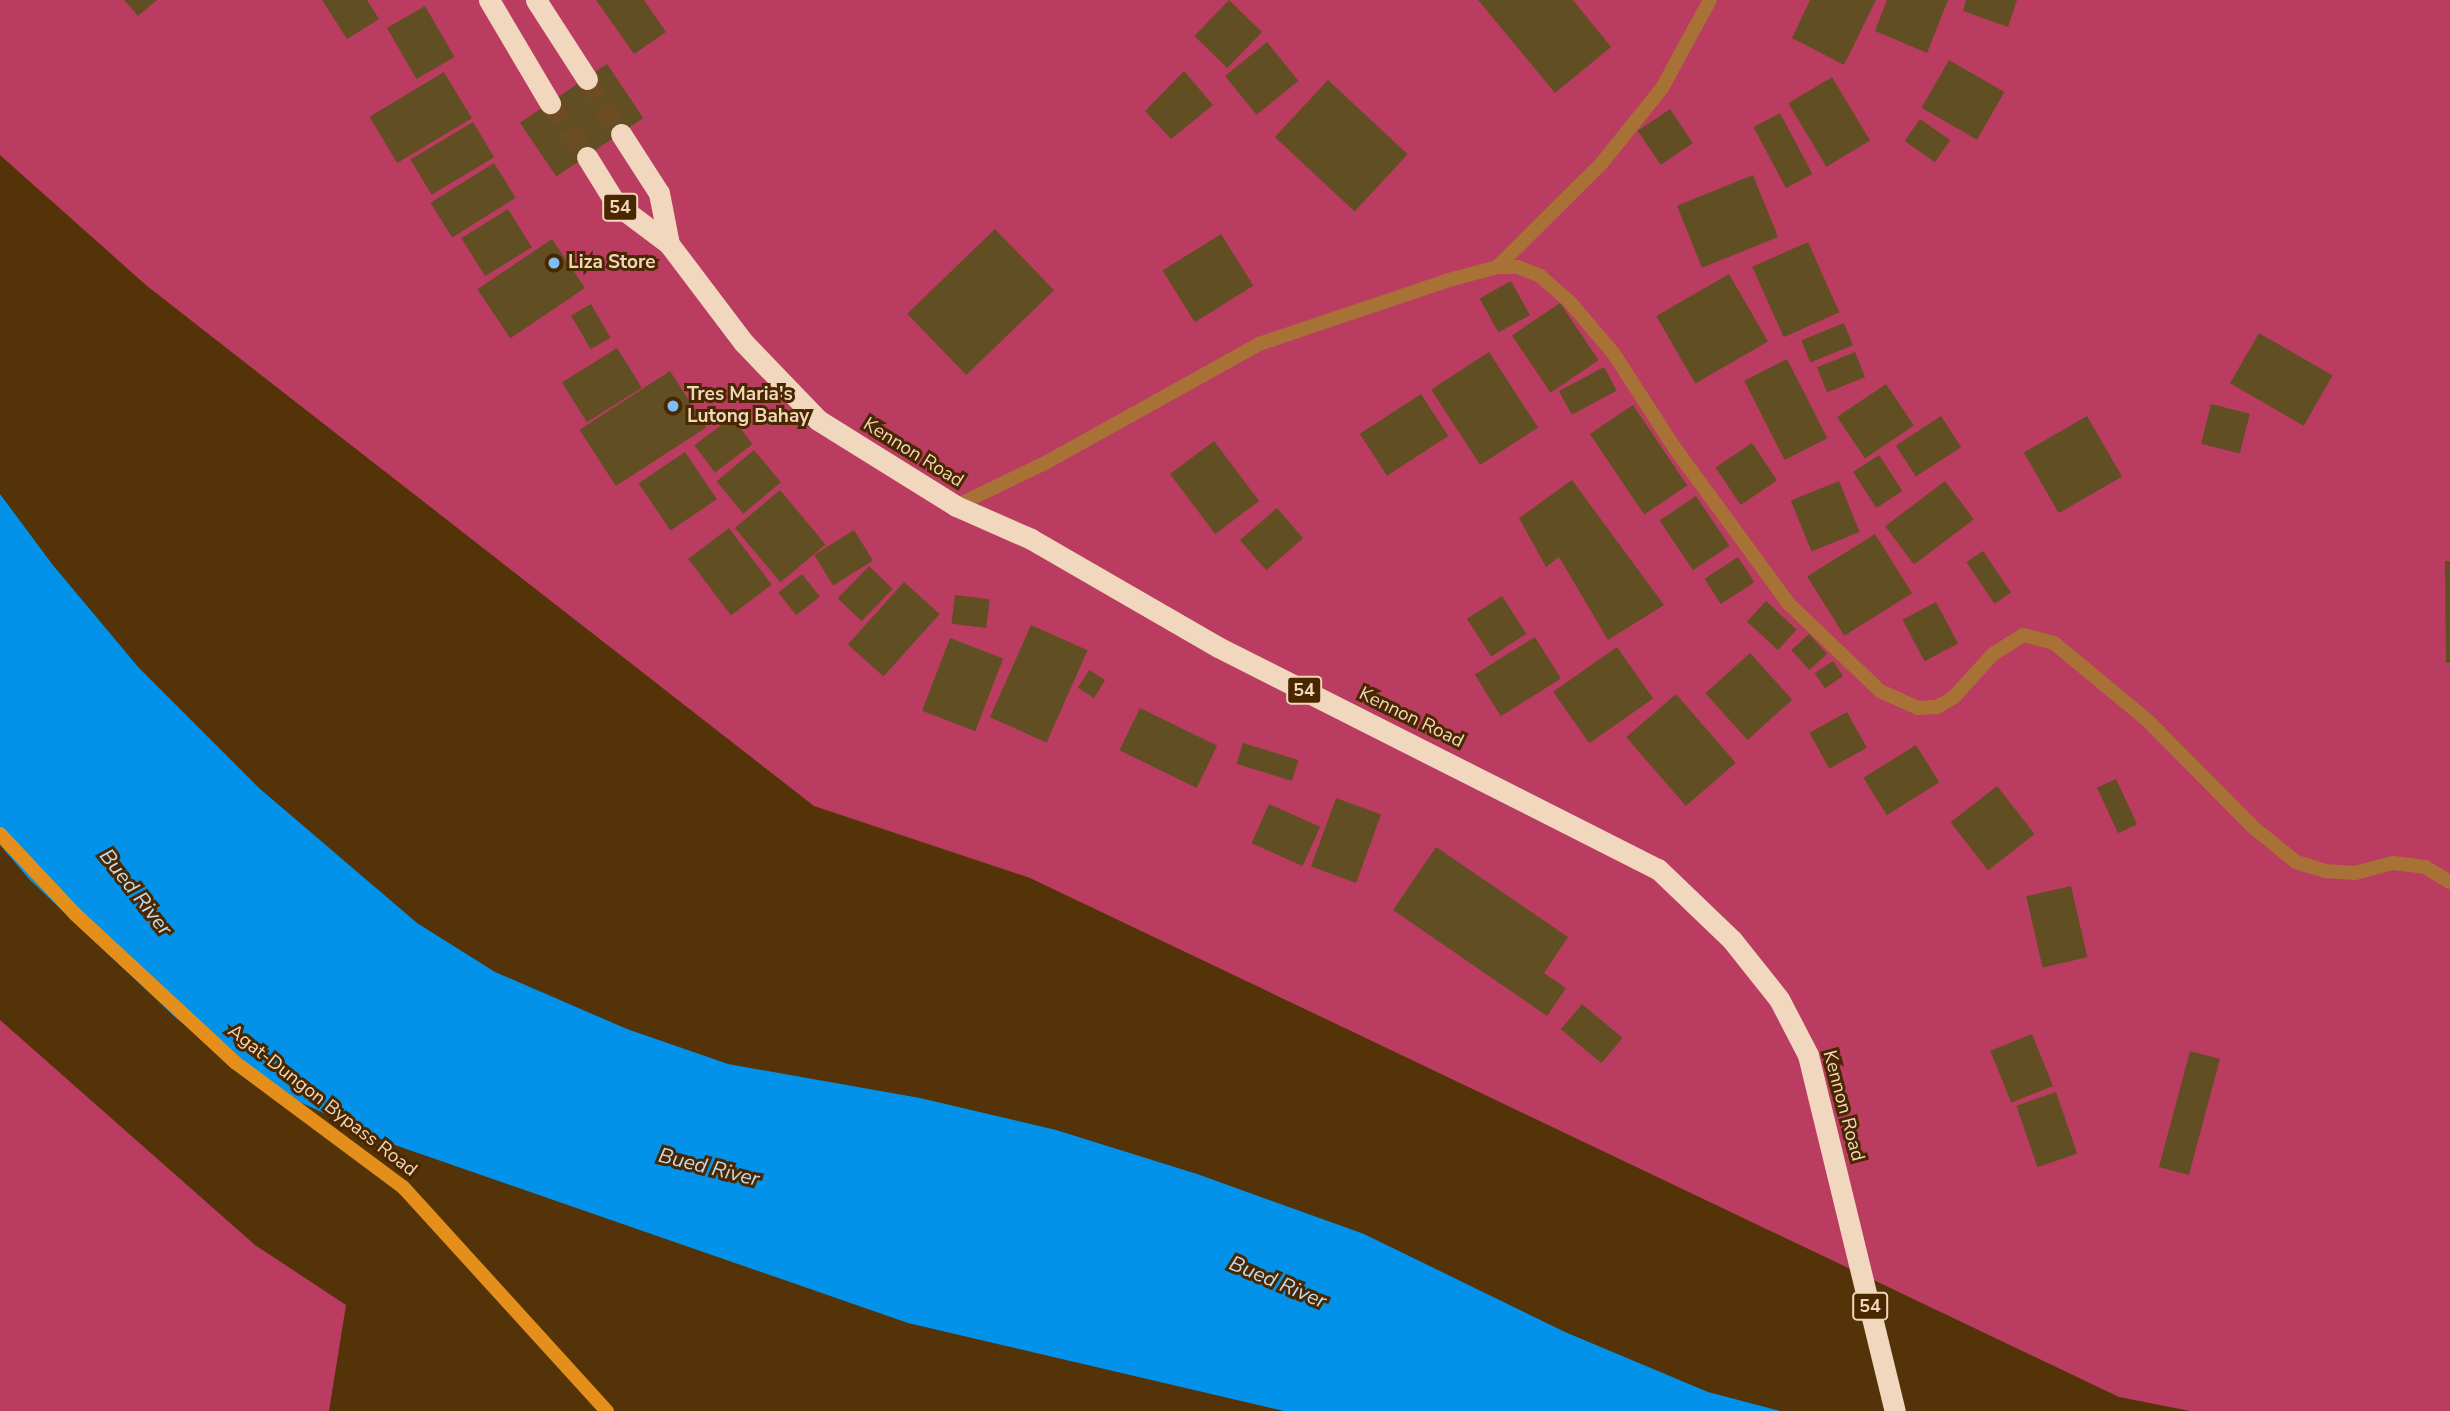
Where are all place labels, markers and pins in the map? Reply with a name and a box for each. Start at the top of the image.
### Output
place label: Liza Store [568,252,656,274]
marker: Liza Store [546,255,562,271]
place label: Tres Maria's Lutong Bahay [687,384,809,428]
marker: Tres Maria's Lutong Bahay [665,398,681,414]

